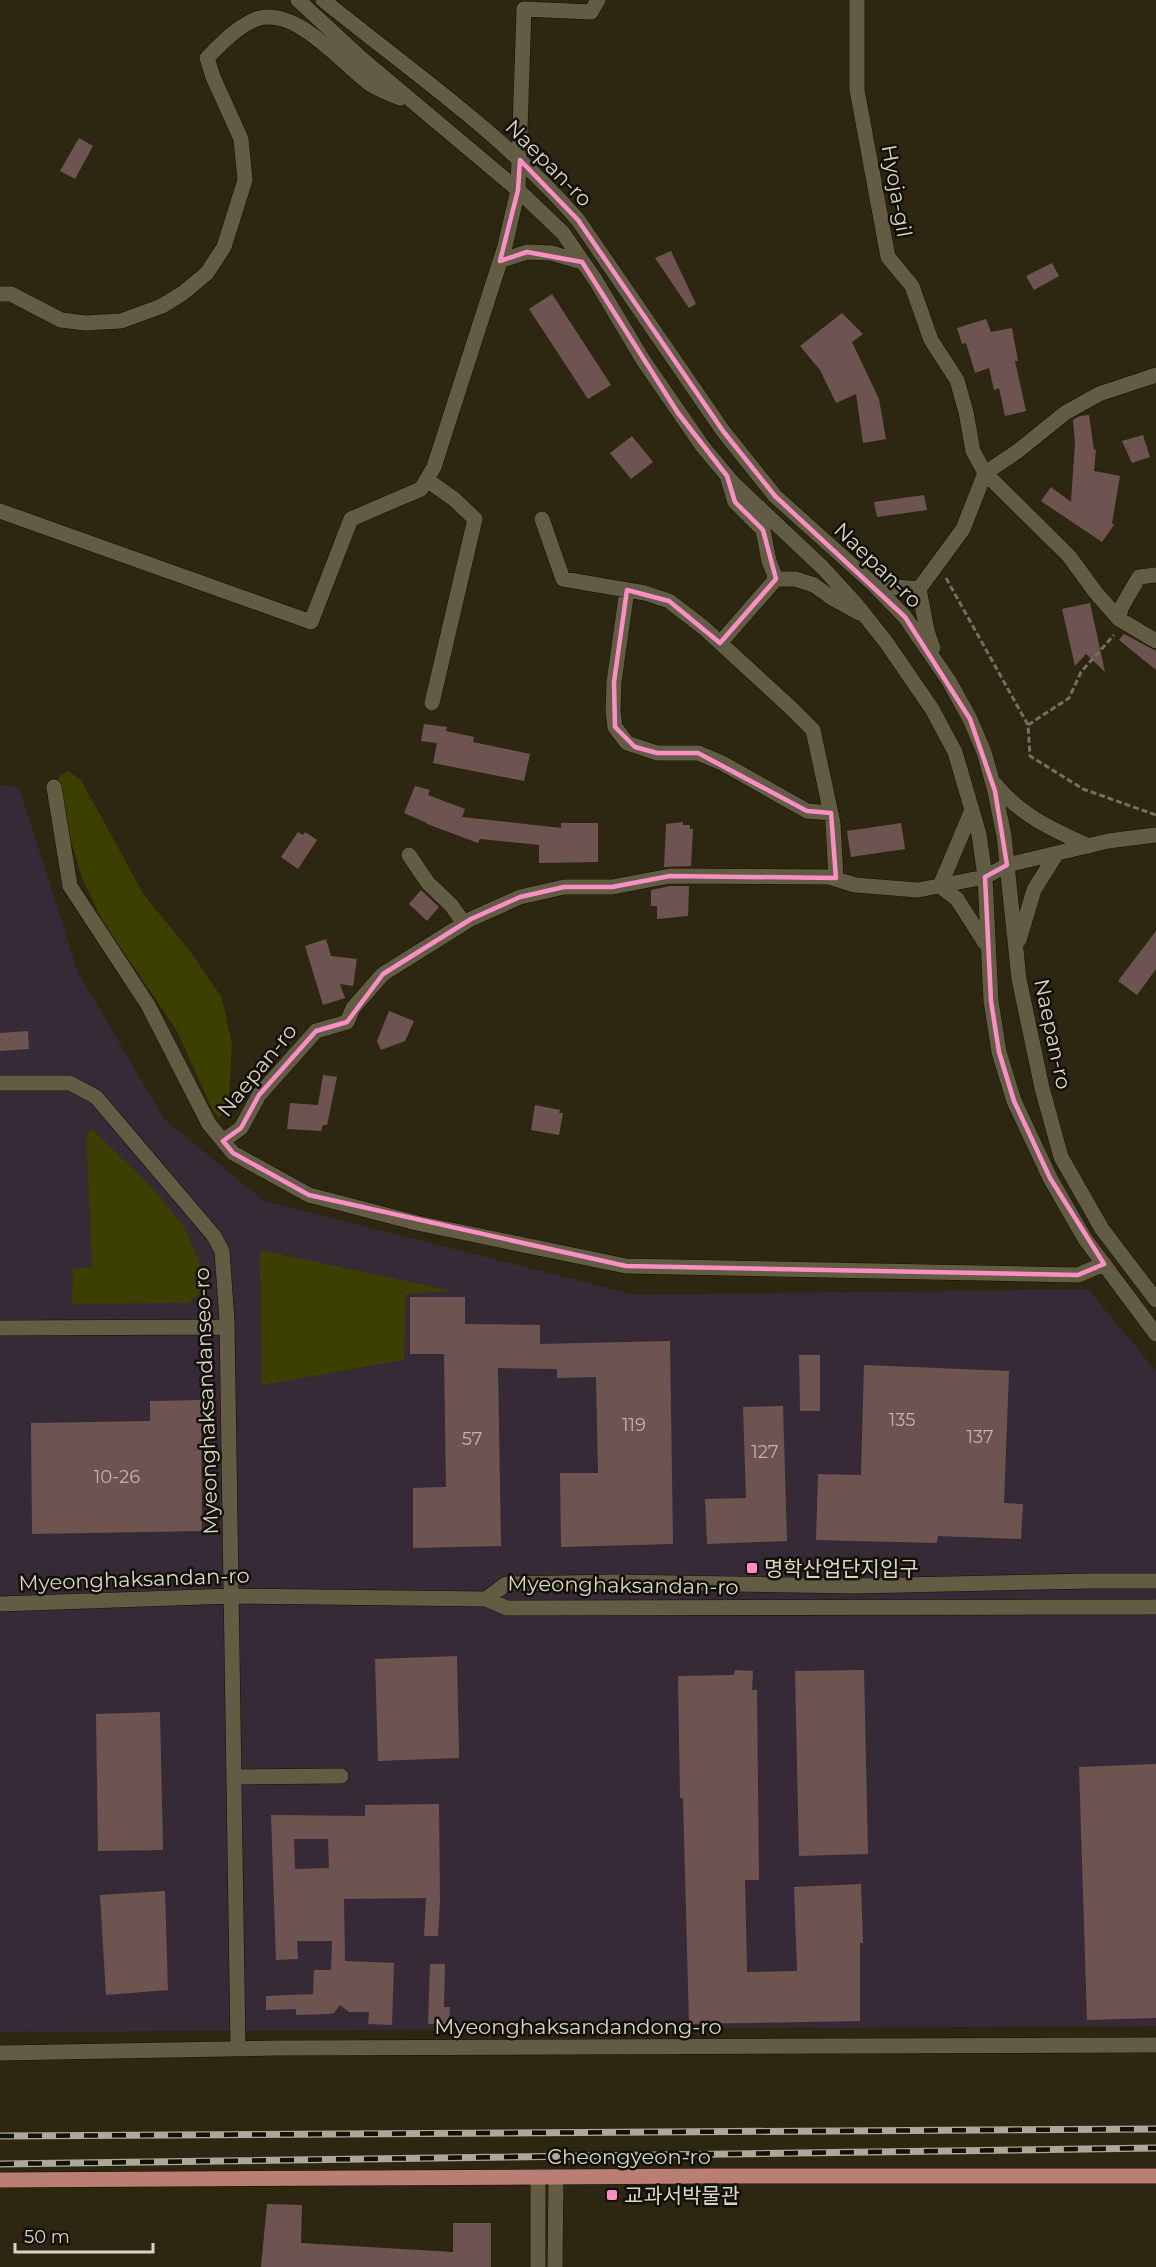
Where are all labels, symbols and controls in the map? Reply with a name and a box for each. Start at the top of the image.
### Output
street label: Naepan-ro [500,114,598,212]
street label: Hyoja-gil [877,143,917,239]
street label: Naepan-ro [829,517,927,613]
street label: Naepan-ro [1029,977,1077,1091]
street label: Naepan-ro [212,1019,302,1121]
street label: Myeonghaksandanseo-ro [189,1267,223,1535]
house number: 135 [889,1409,915,1431]
house number: 119 [622,1414,646,1436]
house number: 137 [966,1426,994,1448]
house number: 57 [462,1428,482,1450]
house number: 127 [751,1441,779,1463]
house number: 10-26 [94,1466,140,1488]
place label: 명학산업단지입구 [764,1556,919,1581]
marker: 명학산업단지입구 [745,1561,759,1575]
street label: Myeonghaksandan-ro [18,1562,250,1596]
street label: Myeonghaksandan-ro [507,1570,739,1600]
street label: Myeonghaksandandong-ro [434,2014,722,2039]
street label: Cheongyeon-ro [547,2144,711,2169]
place label: 교과서박물관 [624,2183,740,2208]
marker: 교과서박물관 [605,2188,619,2202]
scale bar [15,2216,153,2254]
text: 50 m [24,2226,70,2248]

